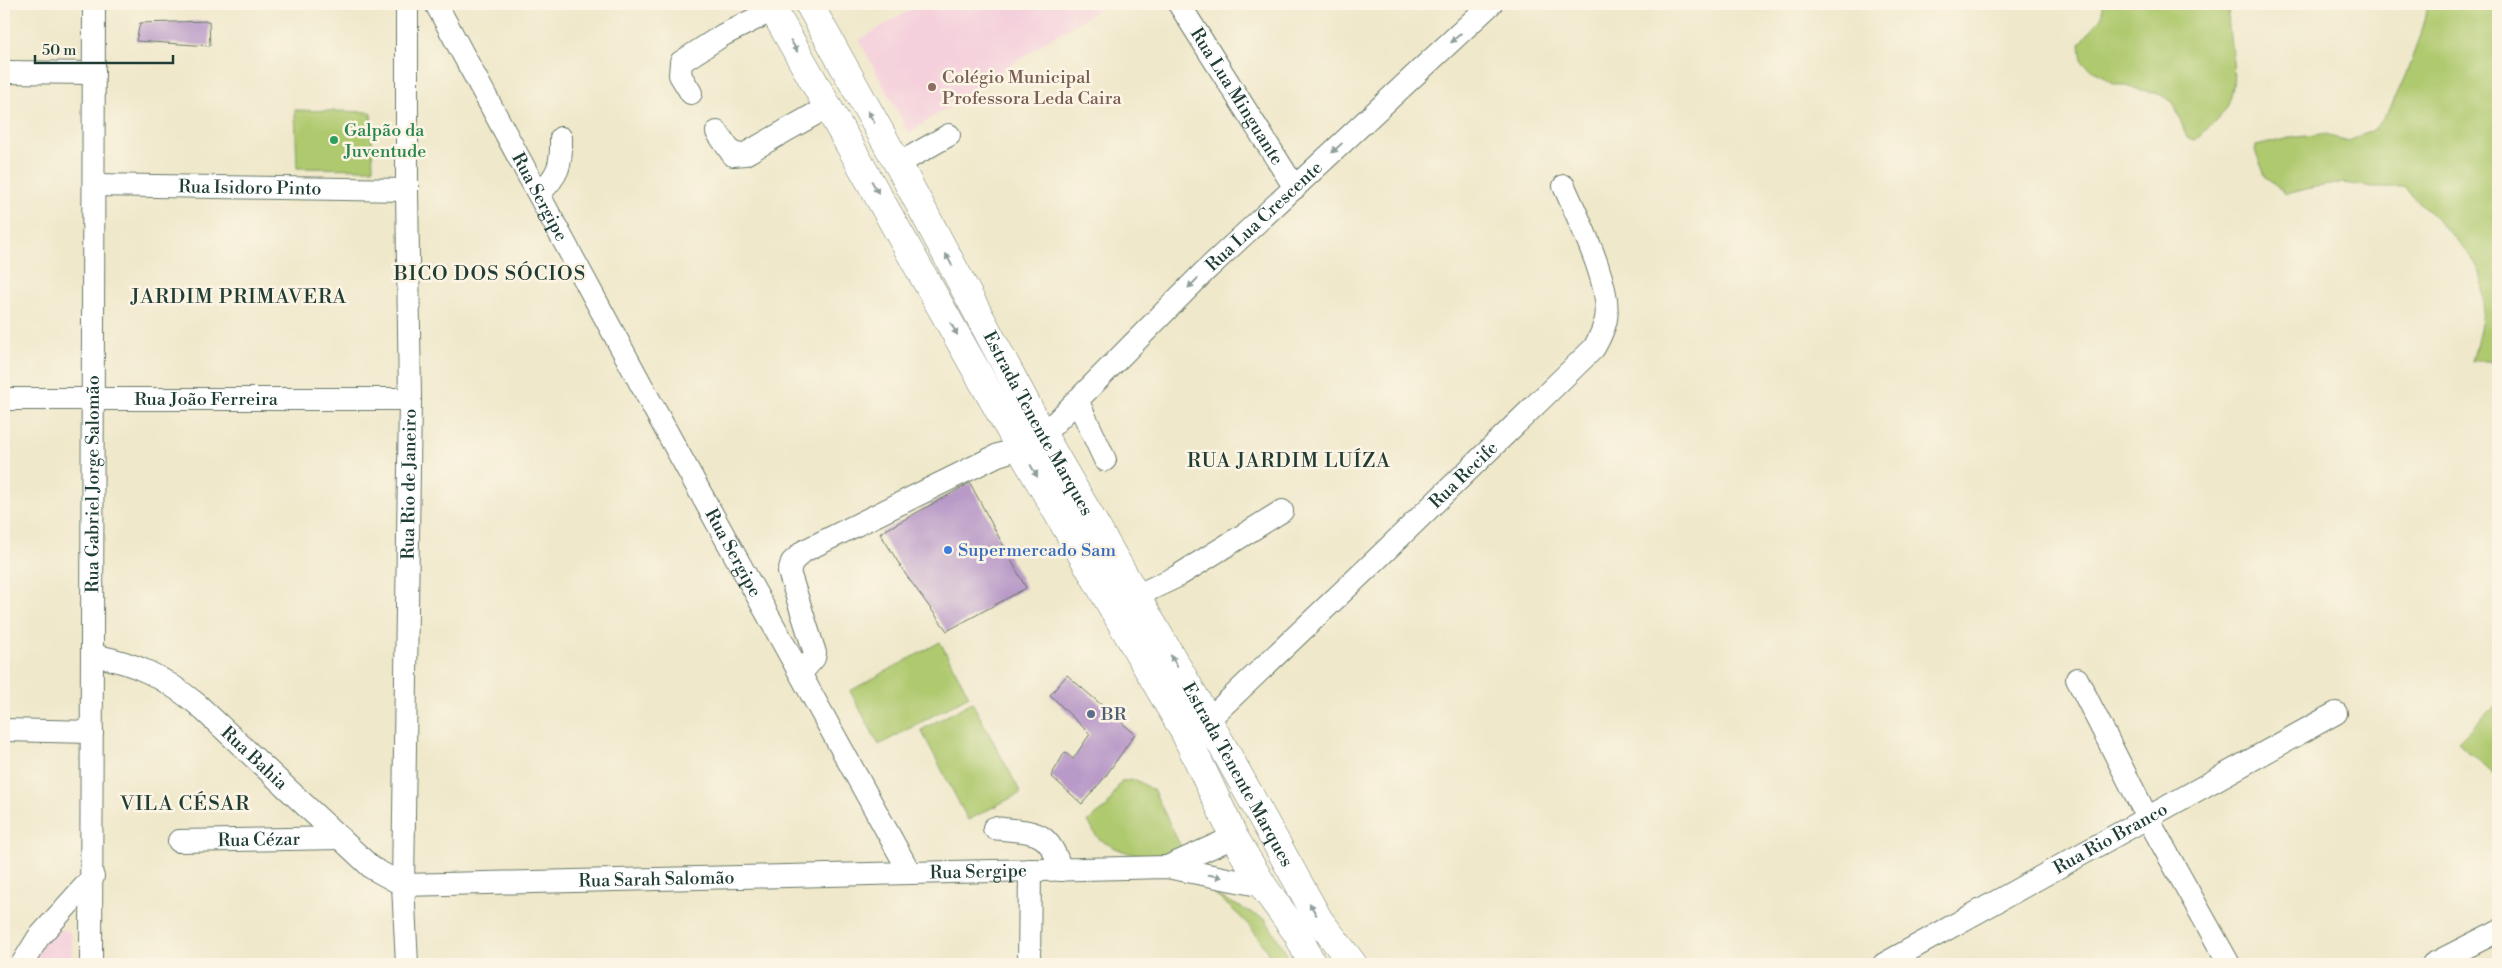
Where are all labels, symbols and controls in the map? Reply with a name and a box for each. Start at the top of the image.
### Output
street label: Rua Lua Minguante [1185,23,1289,169]
scale bar [35,32,172,64]
one-way arrow [1451,32,1463,44]
one-way arrow [790,39,799,53]
text: 50 m [42,41,76,60]
place label: Colégio Municipal Professora Leda Caira [942,66,1123,110]
marker: Colégio Municipal Professora Leda Caira [926,81,938,93]
one-way arrow [866,111,875,124]
place label: Galpão da Juventude [343,119,426,163]
marker: Galpão da Juventude [328,134,340,146]
one-way arrow [1332,142,1344,154]
street label: Rua Sergipe [507,148,573,245]
street label: Rua Lua Crescente [1201,156,1327,276]
street label: Rua Isidoro Pinto [178,175,322,200]
one-way arrow [870,181,879,194]
one-way arrow [945,252,953,267]
district label: BICO DOS SÓCIOS [393,261,586,287]
one-way arrow [1187,277,1199,289]
district label: JARDIM PRIMAVERA [130,285,348,310]
one-way arrow [950,322,958,336]
street label: Estrada Tenente Marques [978,327,1099,520]
street label: Rua Gabriel Jorge Salomão [81,375,104,593]
street label: Rua João Ferreira [134,388,279,411]
street label: Rua Rio de Janeiro [396,408,421,560]
street label: Rua Recife [1424,436,1503,514]
district label: RUA JARDIM LUÍZA [1187,448,1391,474]
one-way arrow [1029,464,1038,477]
street label: Rua Sergipe [700,504,767,601]
place label: Supermercado Sam [958,539,1116,562]
marker: Supermercado Sam [942,544,954,556]
one-way arrow [1169,654,1178,668]
street label: Estrada Tenente Marques [1177,678,1299,871]
place label: BR [1100,703,1127,726]
marker: BR [1085,708,1097,720]
street label: Rua Bahia [216,721,293,795]
district label: VILA CÉSAR [119,791,250,817]
street label: Rua Rio Branco [2049,797,2172,879]
street label: Rua Cézar [218,827,301,852]
street label: Rua Sergipe [929,859,1027,884]
street label: Rua Sarah Salomão [578,866,735,892]
one-way arrow [1207,873,1223,881]
one-way arrow [1309,902,1317,917]

